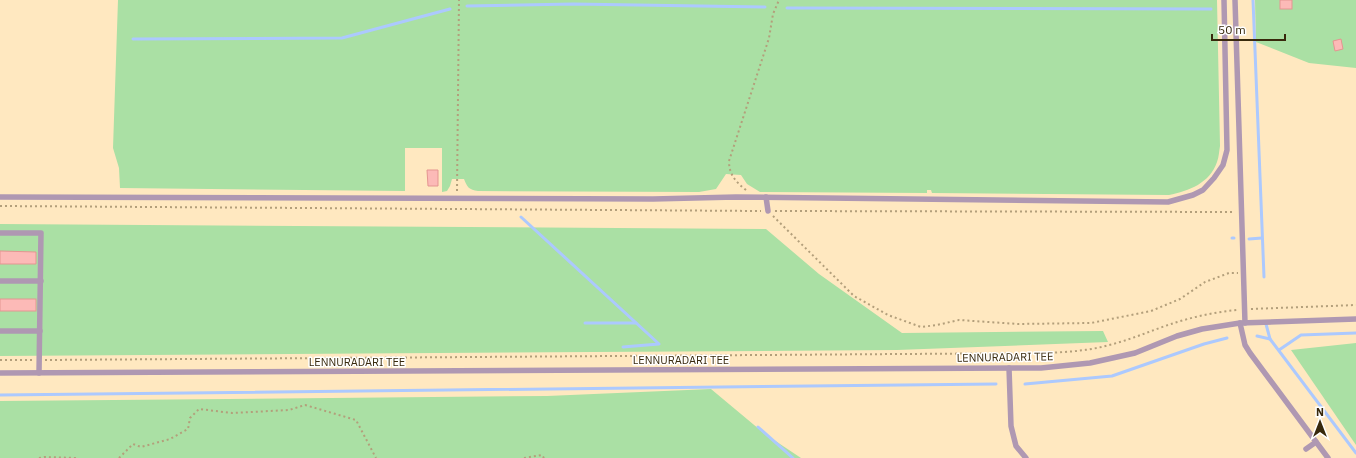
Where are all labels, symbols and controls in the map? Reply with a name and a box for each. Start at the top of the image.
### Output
scale bar [1212,16,1285,42]
text: 50 m [1218,22,1246,37]
street label: LENNURADARI TEE [957,349,1053,365]
street label: LENNURADARI TEE [633,353,729,367]
street label: LENNURADARI TEE [309,355,405,369]
north arrow [1300,402,1340,442]
text: N [1316,405,1324,419]

